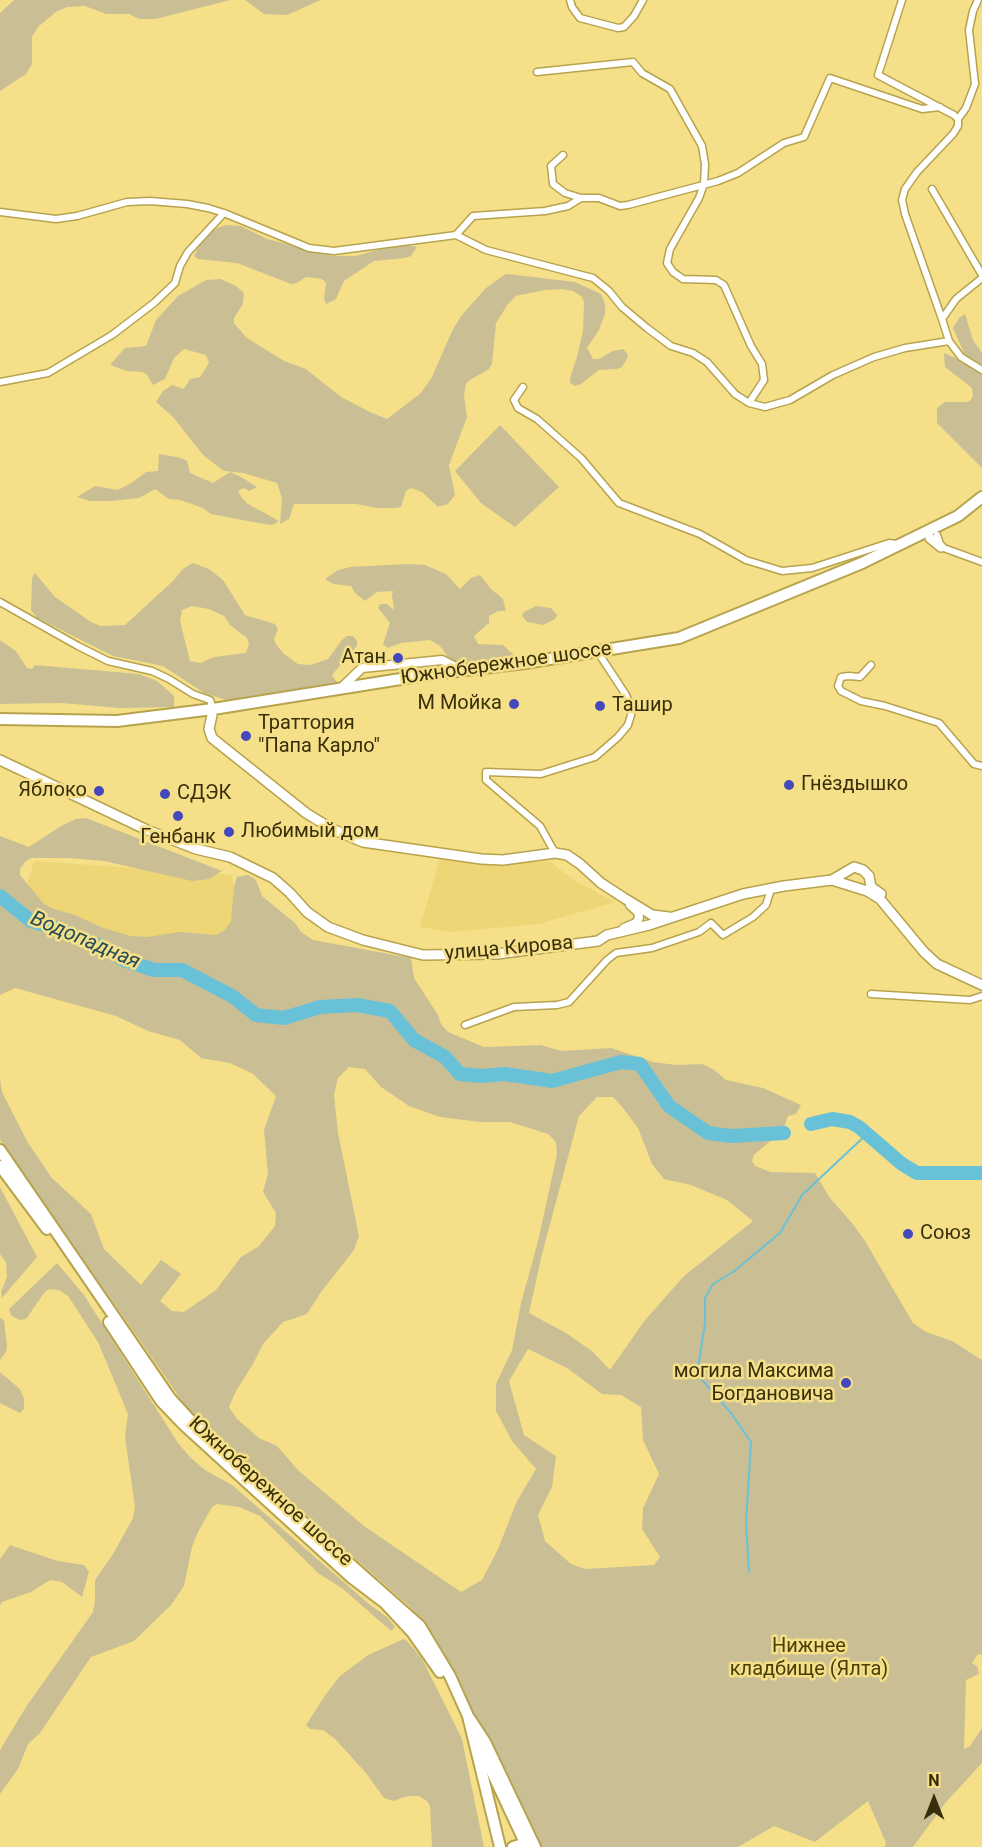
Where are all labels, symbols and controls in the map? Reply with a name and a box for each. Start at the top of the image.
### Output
street label: Южнобережное шоссе [399,637,613,691]
place label: Атан [342,646,386,670]
marker: Атан [391,651,405,665]
place label: М Мойка [417,692,502,716]
place label: Ташир [612,694,673,718]
marker: М Мойка [507,697,521,711]
marker: Ташир [593,699,607,713]
place label: Траттория "Папа Карло" [258,712,380,759]
marker: Траттория "Папа Карло" [239,729,253,743]
place label: Гнёздышко [801,773,908,797]
marker: Гнёздышко [782,778,796,792]
place label: Яблоко [18,779,87,803]
place label: СДЭК [177,782,231,806]
marker: Яблоко [92,784,106,798]
marker: СДЭК [158,787,172,801]
marker: Генбанк [171,809,185,823]
place label: Любимый дом [241,820,379,844]
marker: Любимый дом [222,825,236,839]
place label: Генбанк [140,826,216,850]
water label: Водопадная [26,907,144,975]
street label: улица Кирова [444,931,574,967]
place label: Союз [920,1222,971,1246]
marker: Союз [901,1227,915,1241]
place label: могила Максима Богдановича [674,1360,834,1407]
marker: могила Максима Богдановича [839,1376,853,1390]
street label: Южнобережное шоссе [183,1412,357,1572]
park label: Нижнее кладбище (Ялта) [730,1635,888,1682]
north arrow [904,1769,964,1829]
text: N [928,1771,940,1790]

